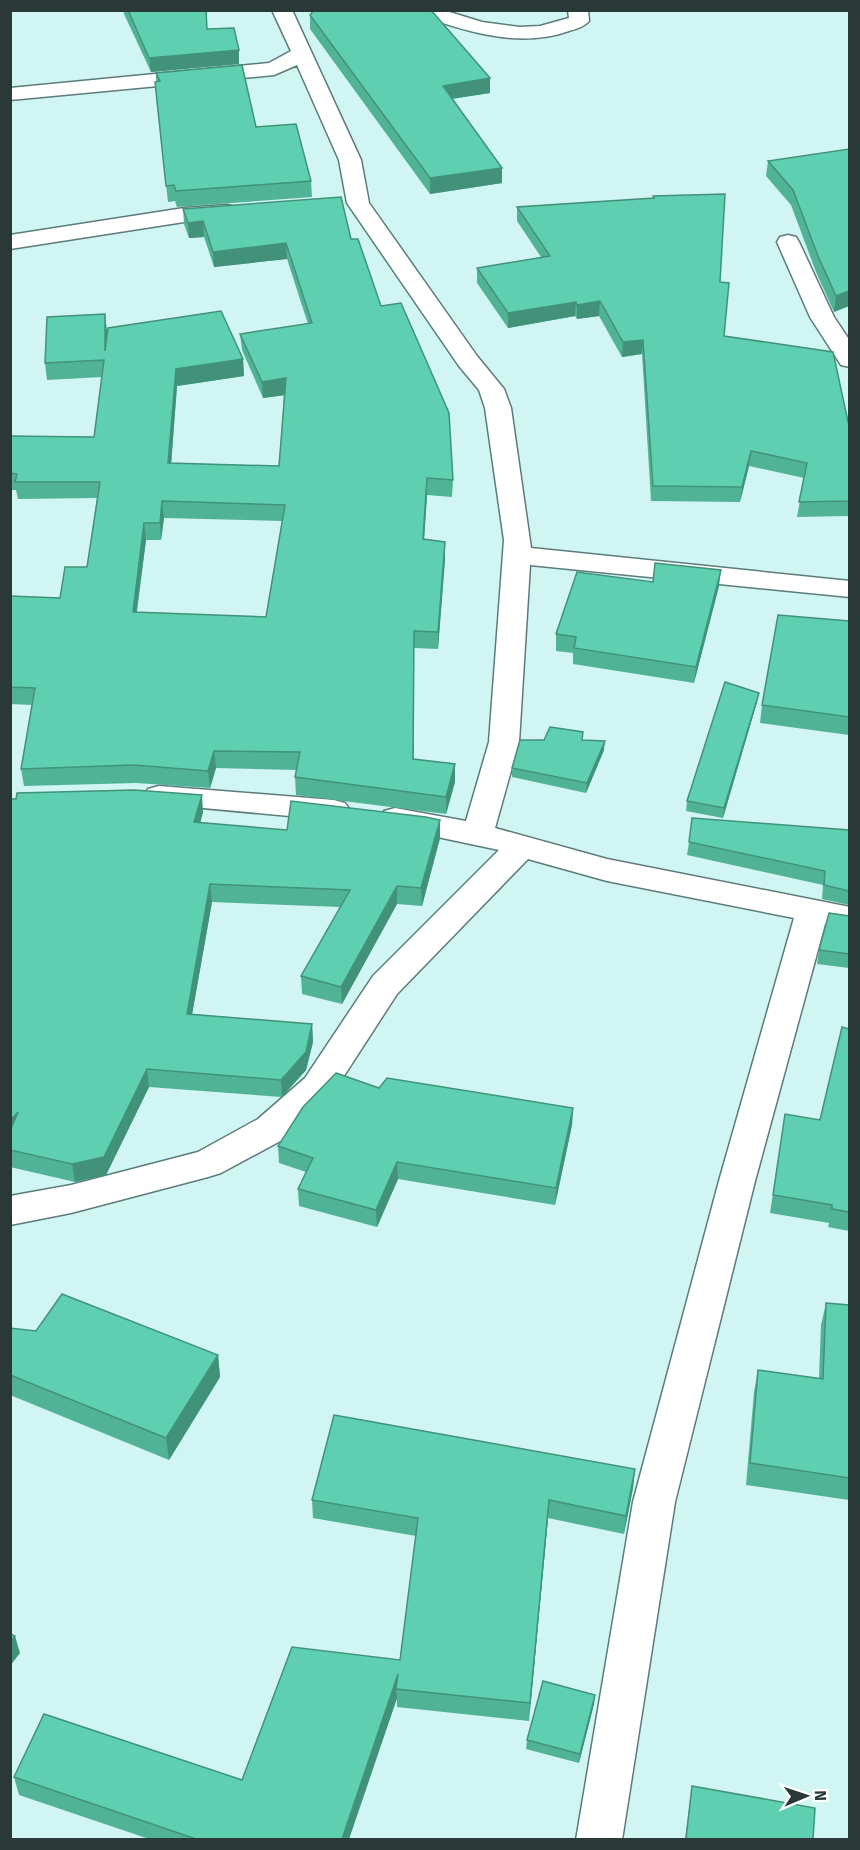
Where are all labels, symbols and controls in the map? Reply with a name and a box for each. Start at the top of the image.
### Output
north arrow [776,1766,836,1826]
text: N [811,1790,830,1801]

